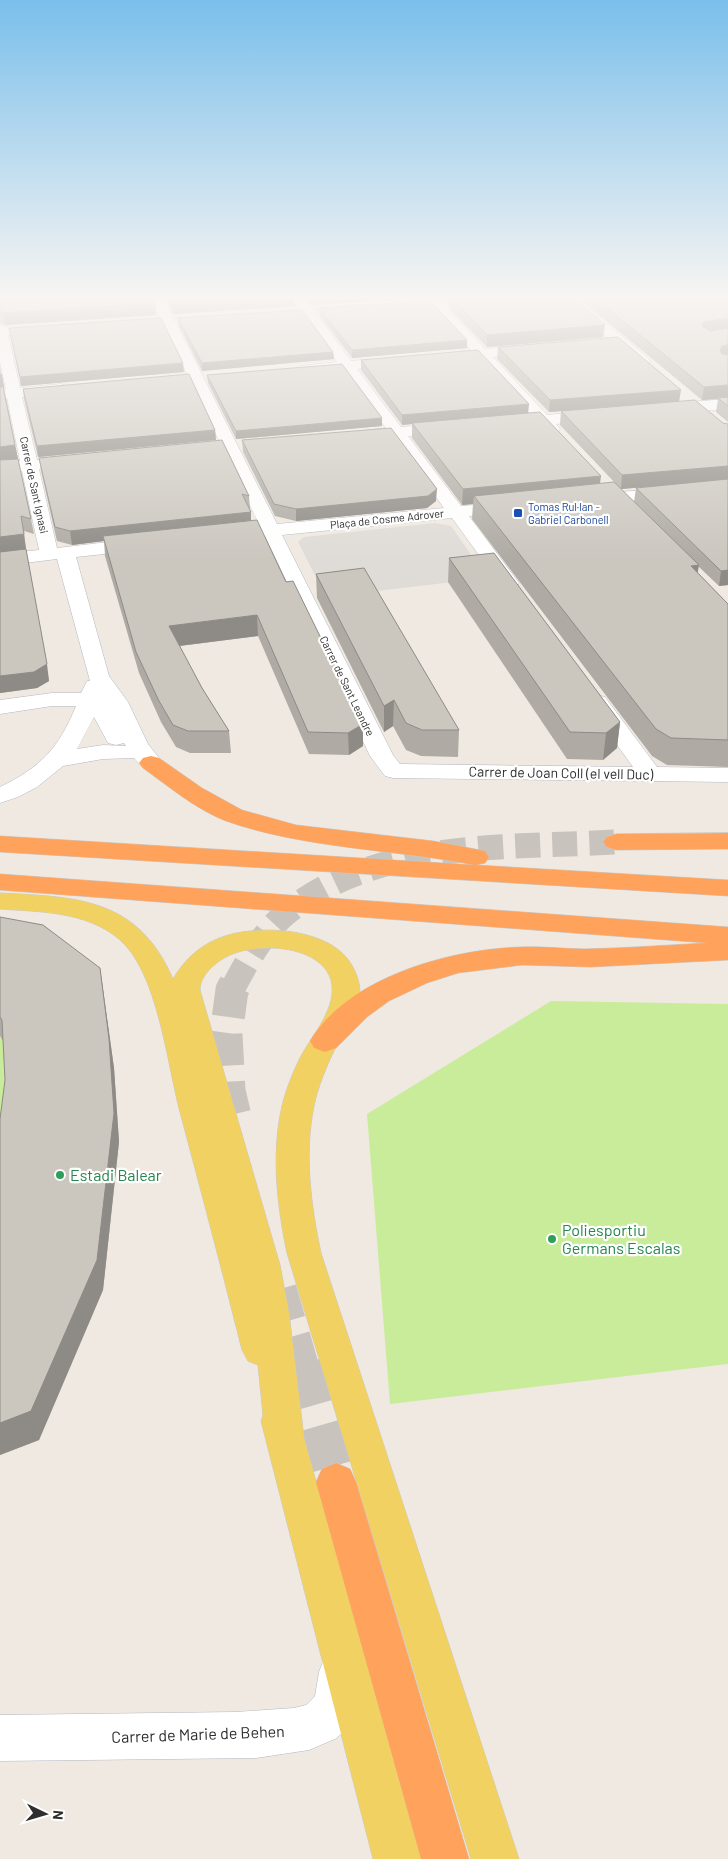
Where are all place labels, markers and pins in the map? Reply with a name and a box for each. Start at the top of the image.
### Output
place label: Tomas Rul·lan - Gabriel Carbonell [528,500,609,526]
marker: Tomas Rul·lan - Gabriel Carbonell [512,507,524,519]
place label: Estadi Balear [70,1165,162,1184]
marker: Estadi Balear [54,1169,66,1181]
place label: Poliesportiu Germans Escalas [562,1220,681,1257]
marker: Poliesportiu Germans Escalas [546,1233,558,1245]

